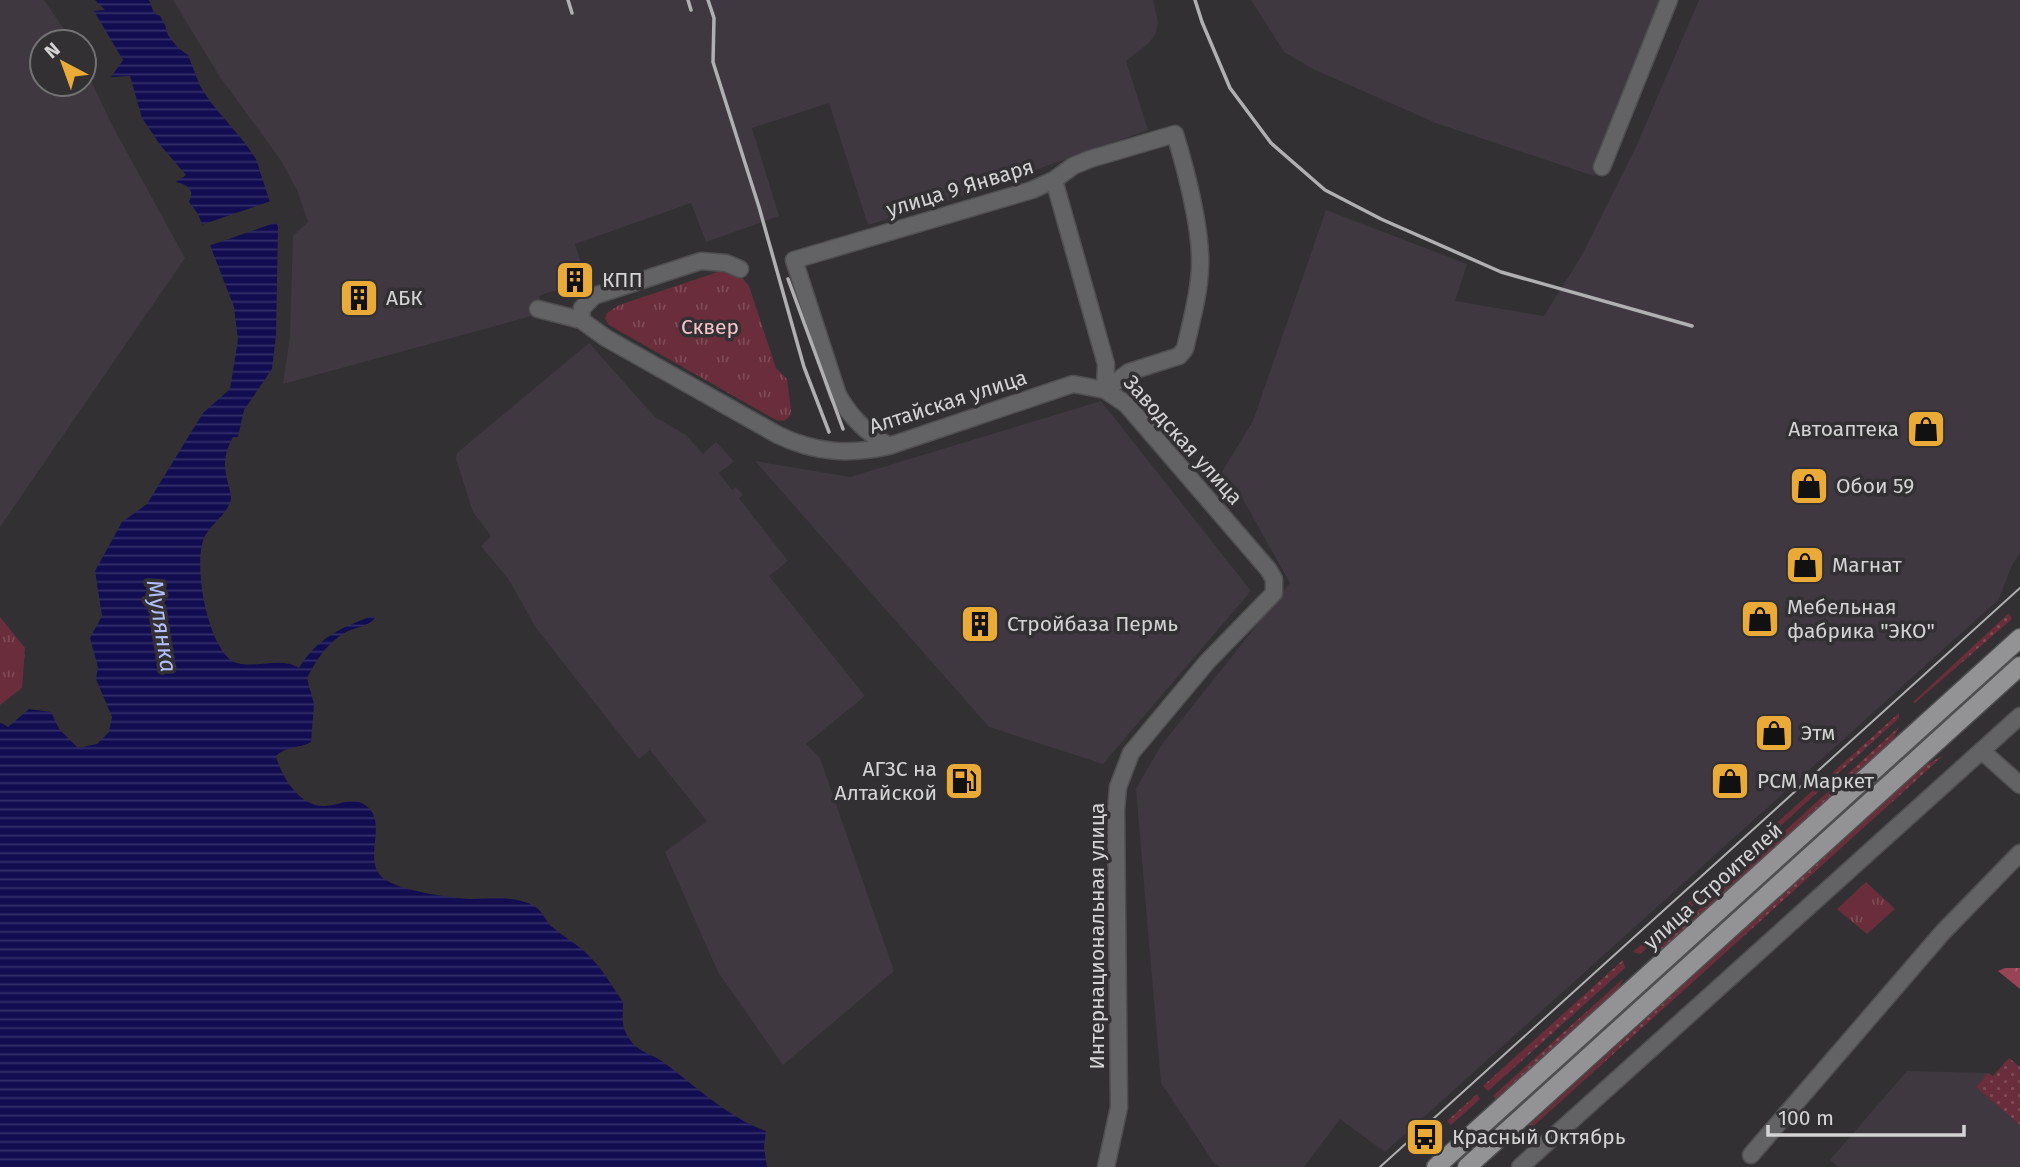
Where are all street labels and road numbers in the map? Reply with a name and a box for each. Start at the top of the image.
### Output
street label: улица 9 Января [883,153,1037,223]
street label: Алтайская улица [866,364,1030,440]
street label: Заводская улица [1118,370,1248,510]
street label: Интернациональная улица [1084,802,1110,1070]
street label: улица Строителей [1638,817,1788,955]

